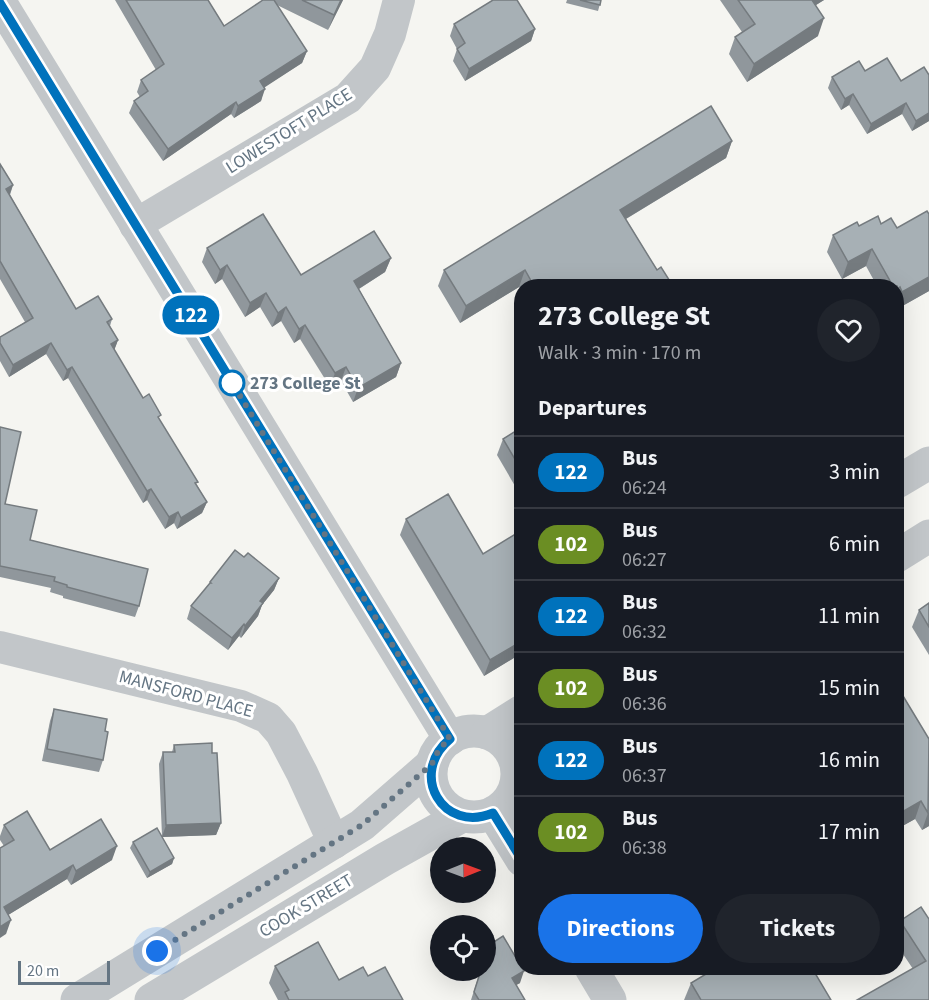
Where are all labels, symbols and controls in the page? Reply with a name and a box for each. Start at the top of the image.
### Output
street label: LOWESTOFT PLACE [221,82,357,180]
line badge: 122 [156,296,225,334]
text: 273 College St [538,296,710,336]
button: heart [817,299,880,362]
text: 122 [174,300,208,330]
text: Walk · 3 min · 170 m [538,339,701,367]
marker: 273 College St [219,370,245,396]
place label: 273 College St [250,371,361,396]
text: Departures [538,392,647,424]
text: Bus [622,442,658,474]
text: 3 min [829,456,880,488]
text: 122 [554,457,588,487]
text: 06:24 [622,474,667,502]
text: Bus [622,514,658,546]
text: 6 min [829,528,880,560]
text: 102 [554,529,588,559]
text: 06:27 [622,546,667,574]
text: Bus [622,586,658,618]
text: 11 min [818,600,880,632]
text: 122 [554,601,588,631]
text: 06:32 [622,618,667,646]
text: Bus [622,658,658,690]
street label: MANSFORD PLACE [116,664,256,724]
text: 15 min [818,672,880,704]
text: 102 [554,673,588,703]
text: 06:36 [622,690,667,718]
text: Bus [622,730,658,762]
text: 16 min [818,744,880,776]
text: 122 [554,745,588,775]
text: 06:37 [622,762,667,790]
text: Bus [622,802,658,834]
text: 17 min [818,816,880,848]
text: 102 [554,817,588,847]
text: 06:38 [622,834,667,862]
north arrow [430,837,496,903]
map controls [430,837,496,981]
street label: COOK STREET [254,868,358,944]
button: Directions [538,894,703,963]
button: Tickets [715,894,880,963]
button: locate [430,915,496,981]
your location [142,936,172,966]
scale bar [18,958,110,986]
text: 20 m [27,960,59,982]

